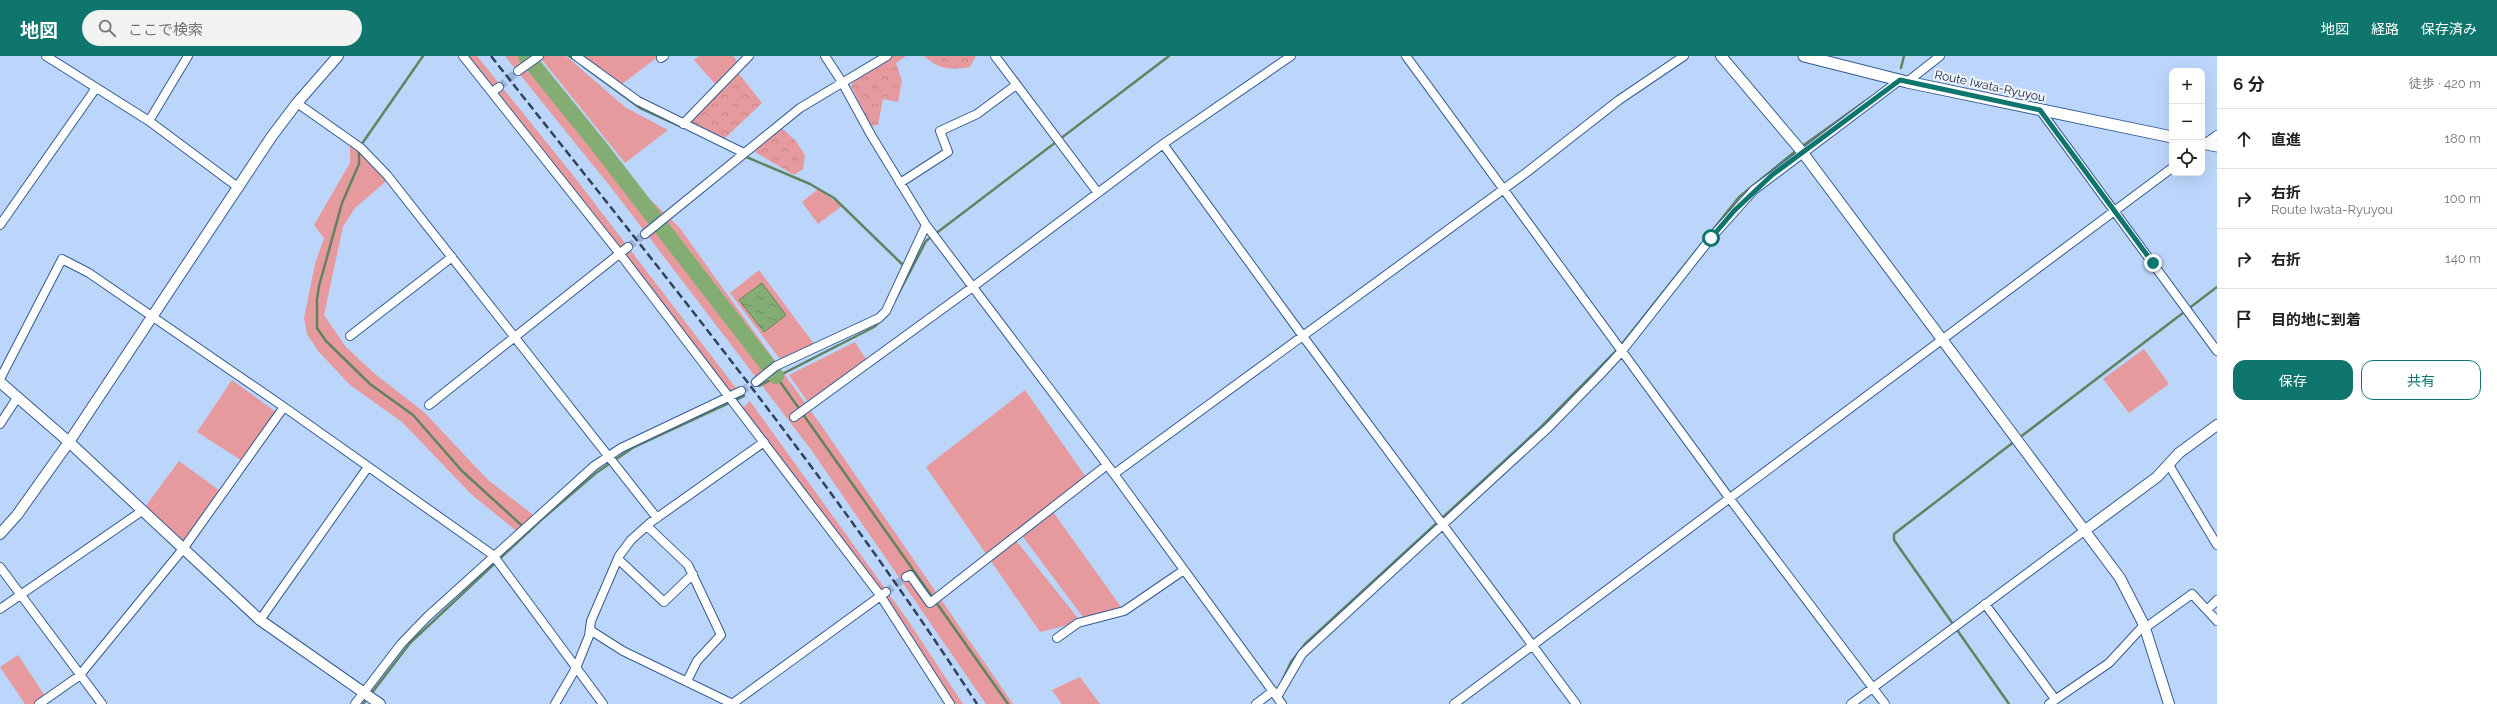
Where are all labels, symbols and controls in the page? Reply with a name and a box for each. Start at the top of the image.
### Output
search box [82,10,362,46]
icon: search [96,17,118,39]
text: 地図 [20,19,58,41]
text: ここで検索 [128,21,203,39]
text: 地図 [2321,21,2349,37]
text: 経路 [2371,21,2399,37]
text: 保存済み [2421,21,2477,37]
street label: Route Iwata-Ryuyou [1933,67,2047,105]
map controls [2169,68,2205,176]
button: + [2169,68,2205,104]
text: 6 分 [2233,74,2264,94]
text: 徒歩 · 420 m [2409,76,2481,91]
button: − [2169,104,2205,140]
icon: ahead [2233,128,2255,150]
text: 直進 [2271,131,2301,149]
text: 180 m [2445,131,2481,146]
button: locate [2169,140,2205,176]
text: 右折 [2271,184,2301,202]
icon: right [2233,188,2255,210]
text: 100 m [2444,191,2481,206]
text: Route Iwata-Ryuyou [2271,202,2393,217]
route start [1702,229,1720,247]
icon: right [2233,248,2255,270]
text: 右折 [2271,251,2301,269]
text: 140 m [2445,251,2481,266]
route end [2144,254,2162,272]
icon: arrive [2233,308,2255,330]
text: 目的地に到着 [2271,311,2361,329]
button: 保存 [2233,360,2353,400]
button: 共有 [2361,360,2481,400]

